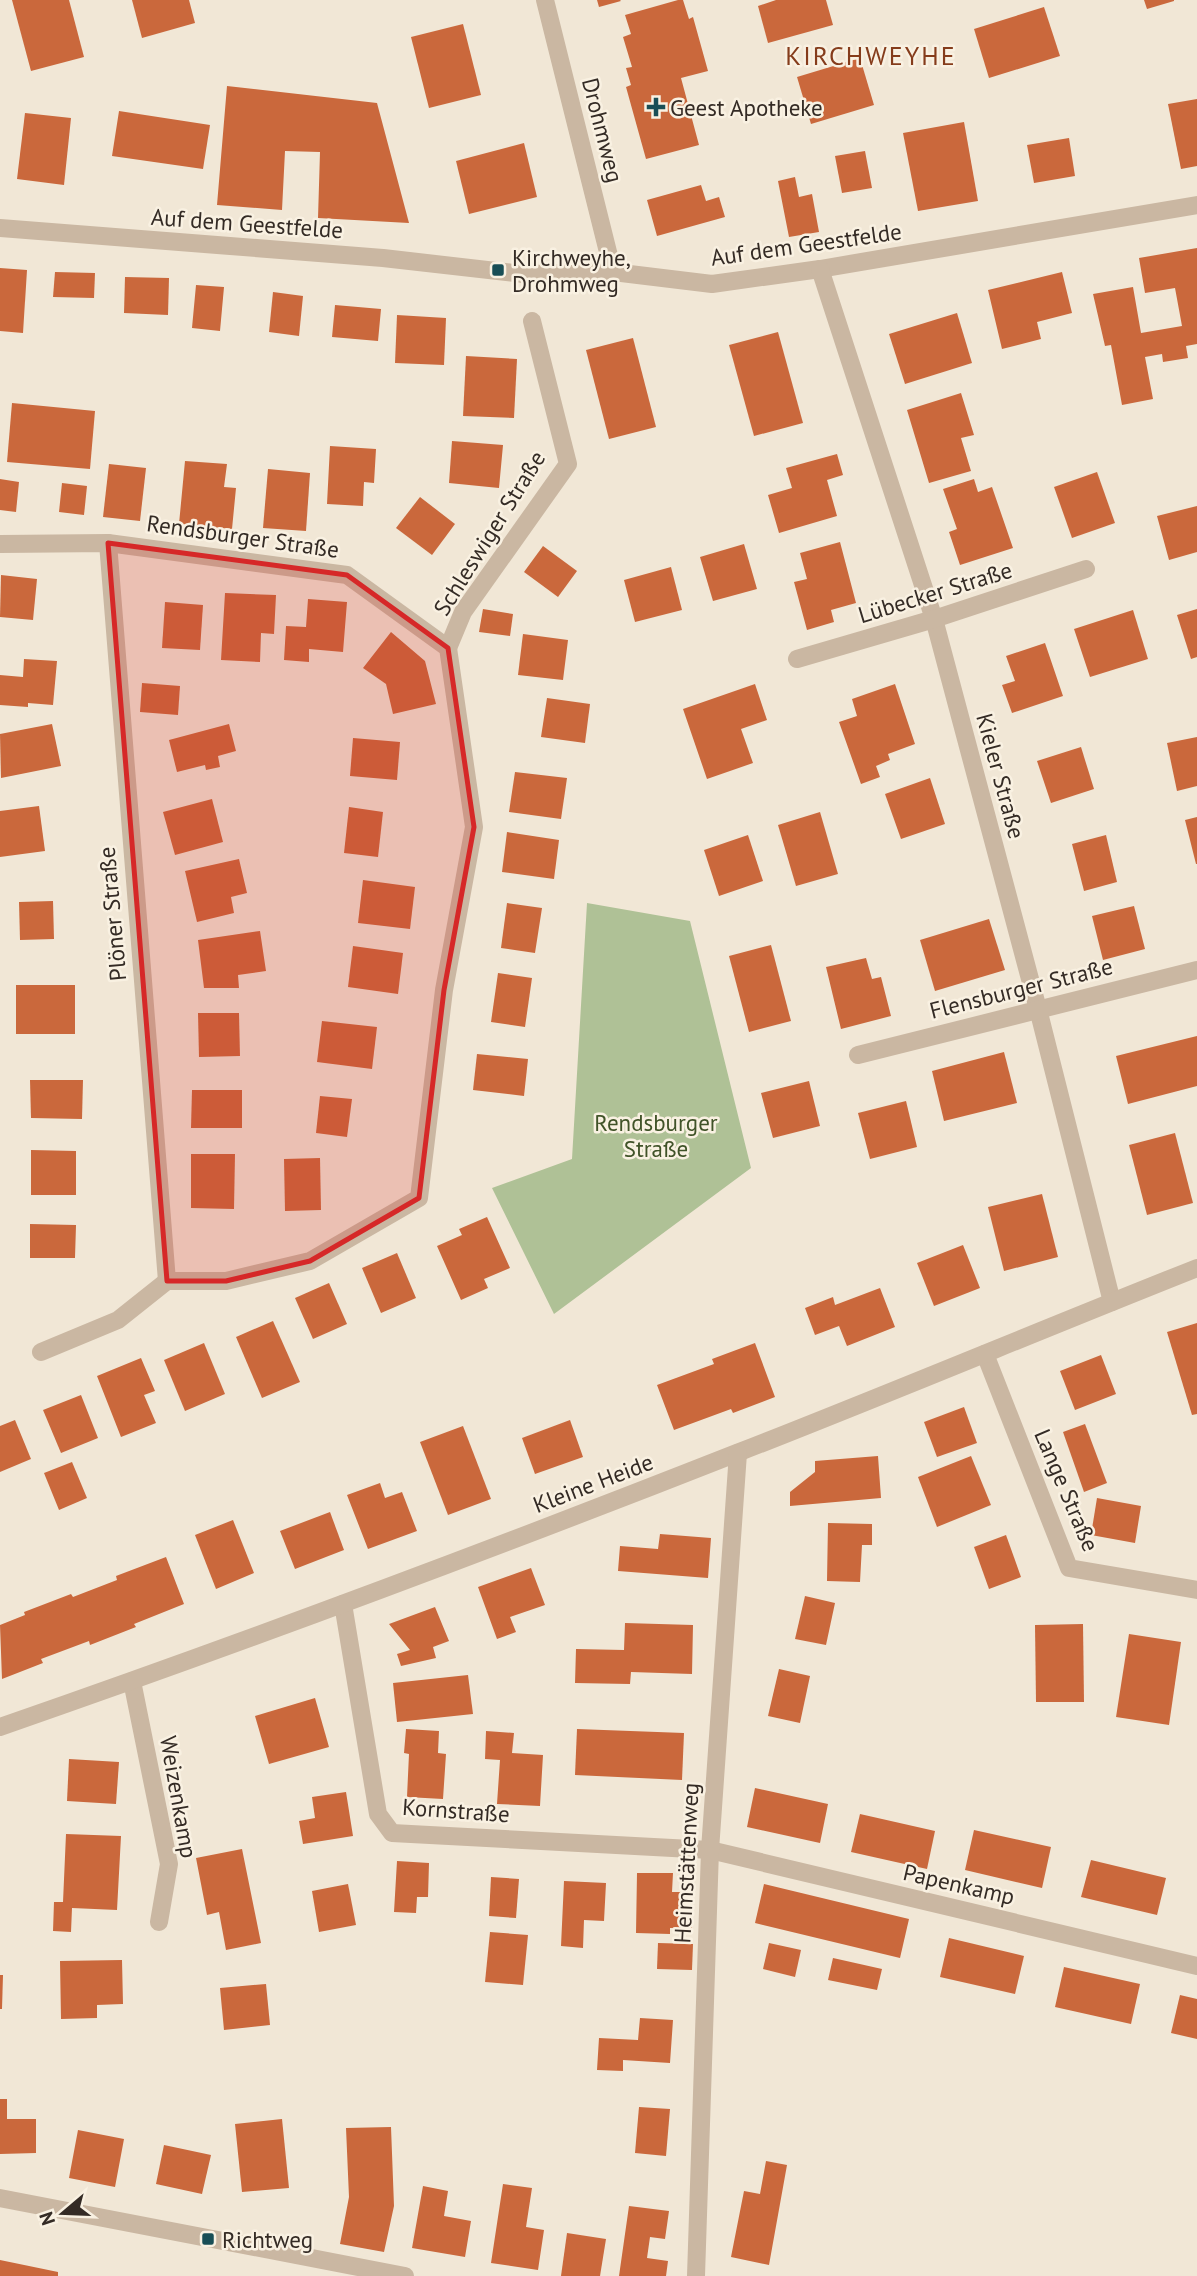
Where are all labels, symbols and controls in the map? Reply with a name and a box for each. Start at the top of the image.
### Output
district label: KIRCHWEYHE [785,39,957,72]
street label: Drohmweg [576,75,630,185]
place label: Geest Apotheke [670,93,823,122]
marker: Geest Apotheke [648,99,664,115]
street label: Auf dem Geestfelde [150,202,344,244]
street label: Auf dem Geestfelde [709,216,903,272]
place label: Kirchweyhe, Drohmweg [512,243,631,298]
marker: Kirchweyhe, Drohmweg [490,262,506,278]
street label: Schleswiger Straße [427,445,551,621]
street label: Rendsburger Straße [145,508,341,564]
street label: Lübecker Straße [855,555,1015,629]
street label: Kieler Straße [970,710,1032,842]
street label: Plöner Straße [92,846,132,982]
street label: Flensburger Straße [926,951,1116,1025]
park label: Rendsburger Straße [594,1108,718,1163]
street label: Lange Straße [1028,1424,1106,1556]
street label: Kleine Heide [529,1447,657,1519]
street label: Weizenkamp [154,1734,204,1860]
street label: Heimstättenweg [667,1782,705,1944]
street label: Kornstraße [401,1792,511,1828]
street label: Papenkamp [900,1857,1018,1911]
north arrow [28,2178,98,2248]
text: N [34,2209,60,2228]
place label: Richtweg [222,2225,313,2254]
marker: Richtweg [200,2231,216,2247]

